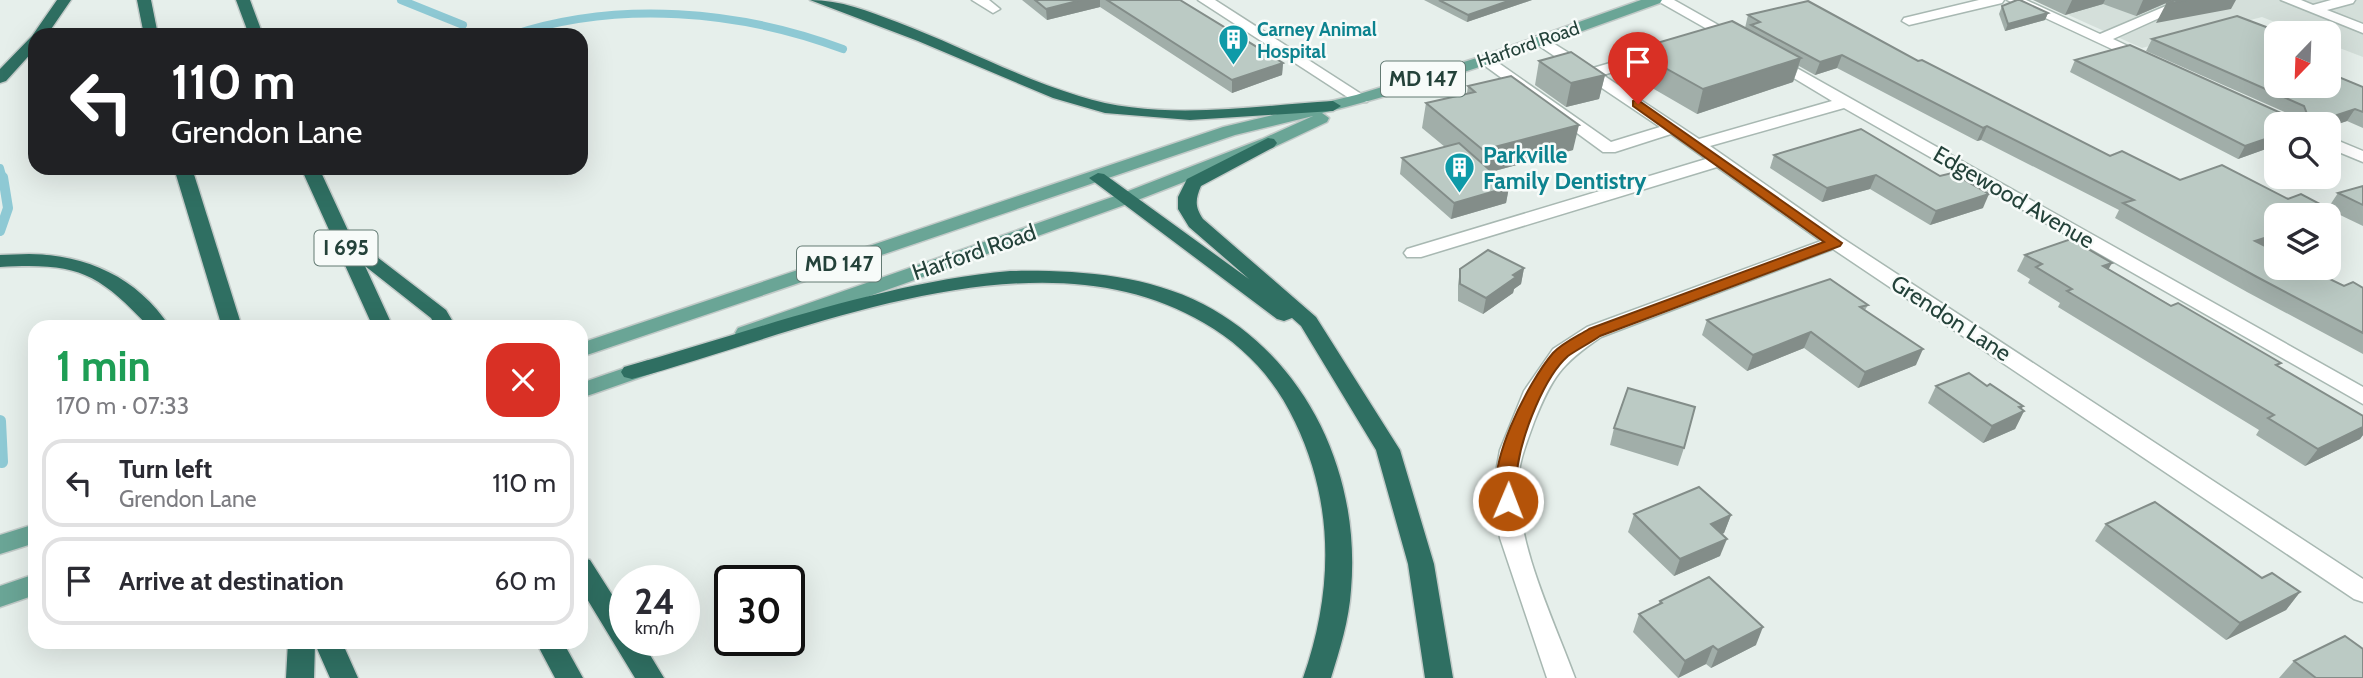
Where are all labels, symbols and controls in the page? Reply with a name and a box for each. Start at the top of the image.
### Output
street label: Harford Road [1474,16,1582,73]
place label: Carney Animal Hospital [1257,18,1377,63]
north arrow [2264,21,2342,98]
map controls [2264,21,2341,280]
building icon: Carney Animal Hospital [1217,23,1251,67]
pin [1608,32,1668,104]
icon: arrive [1619,43,1657,81]
text: 110 m [171,52,295,111]
icon: left [56,56,147,147]
road number: MD 147 [1381,62,1465,96]
text: Grendon Lane [171,112,362,151]
button: search [2264,112,2341,189]
street label: Edgewood Avenue [1929,140,2100,255]
place label: Parkville Family Dentistry [1483,141,1647,195]
building icon: Parkville Family Dentistry [1443,151,1477,195]
button: layers [2264,203,2341,280]
street label: Harford Road [908,218,1040,286]
road number: I 695 [314,230,378,266]
road number: MD 147 [797,246,881,282]
street label: Grendon Lane [1886,269,2016,367]
text: 1 min [56,340,151,392]
button: close [486,343,560,417]
text: 170 m · 07:33 [56,392,189,420]
text: Turn left [119,453,212,485]
icon: left [60,464,98,502]
position arrow [1471,464,1545,538]
text: 110 m [492,467,556,499]
text: Grendon Lane [119,485,257,513]
icon: arrive [60,562,98,600]
text: Arrive at destination [119,565,344,597]
text: 60 m [494,565,556,597]
speed limit sign: 30 [714,565,805,656]
text: 24 [634,580,675,623]
text: km/h [635,617,674,639]

